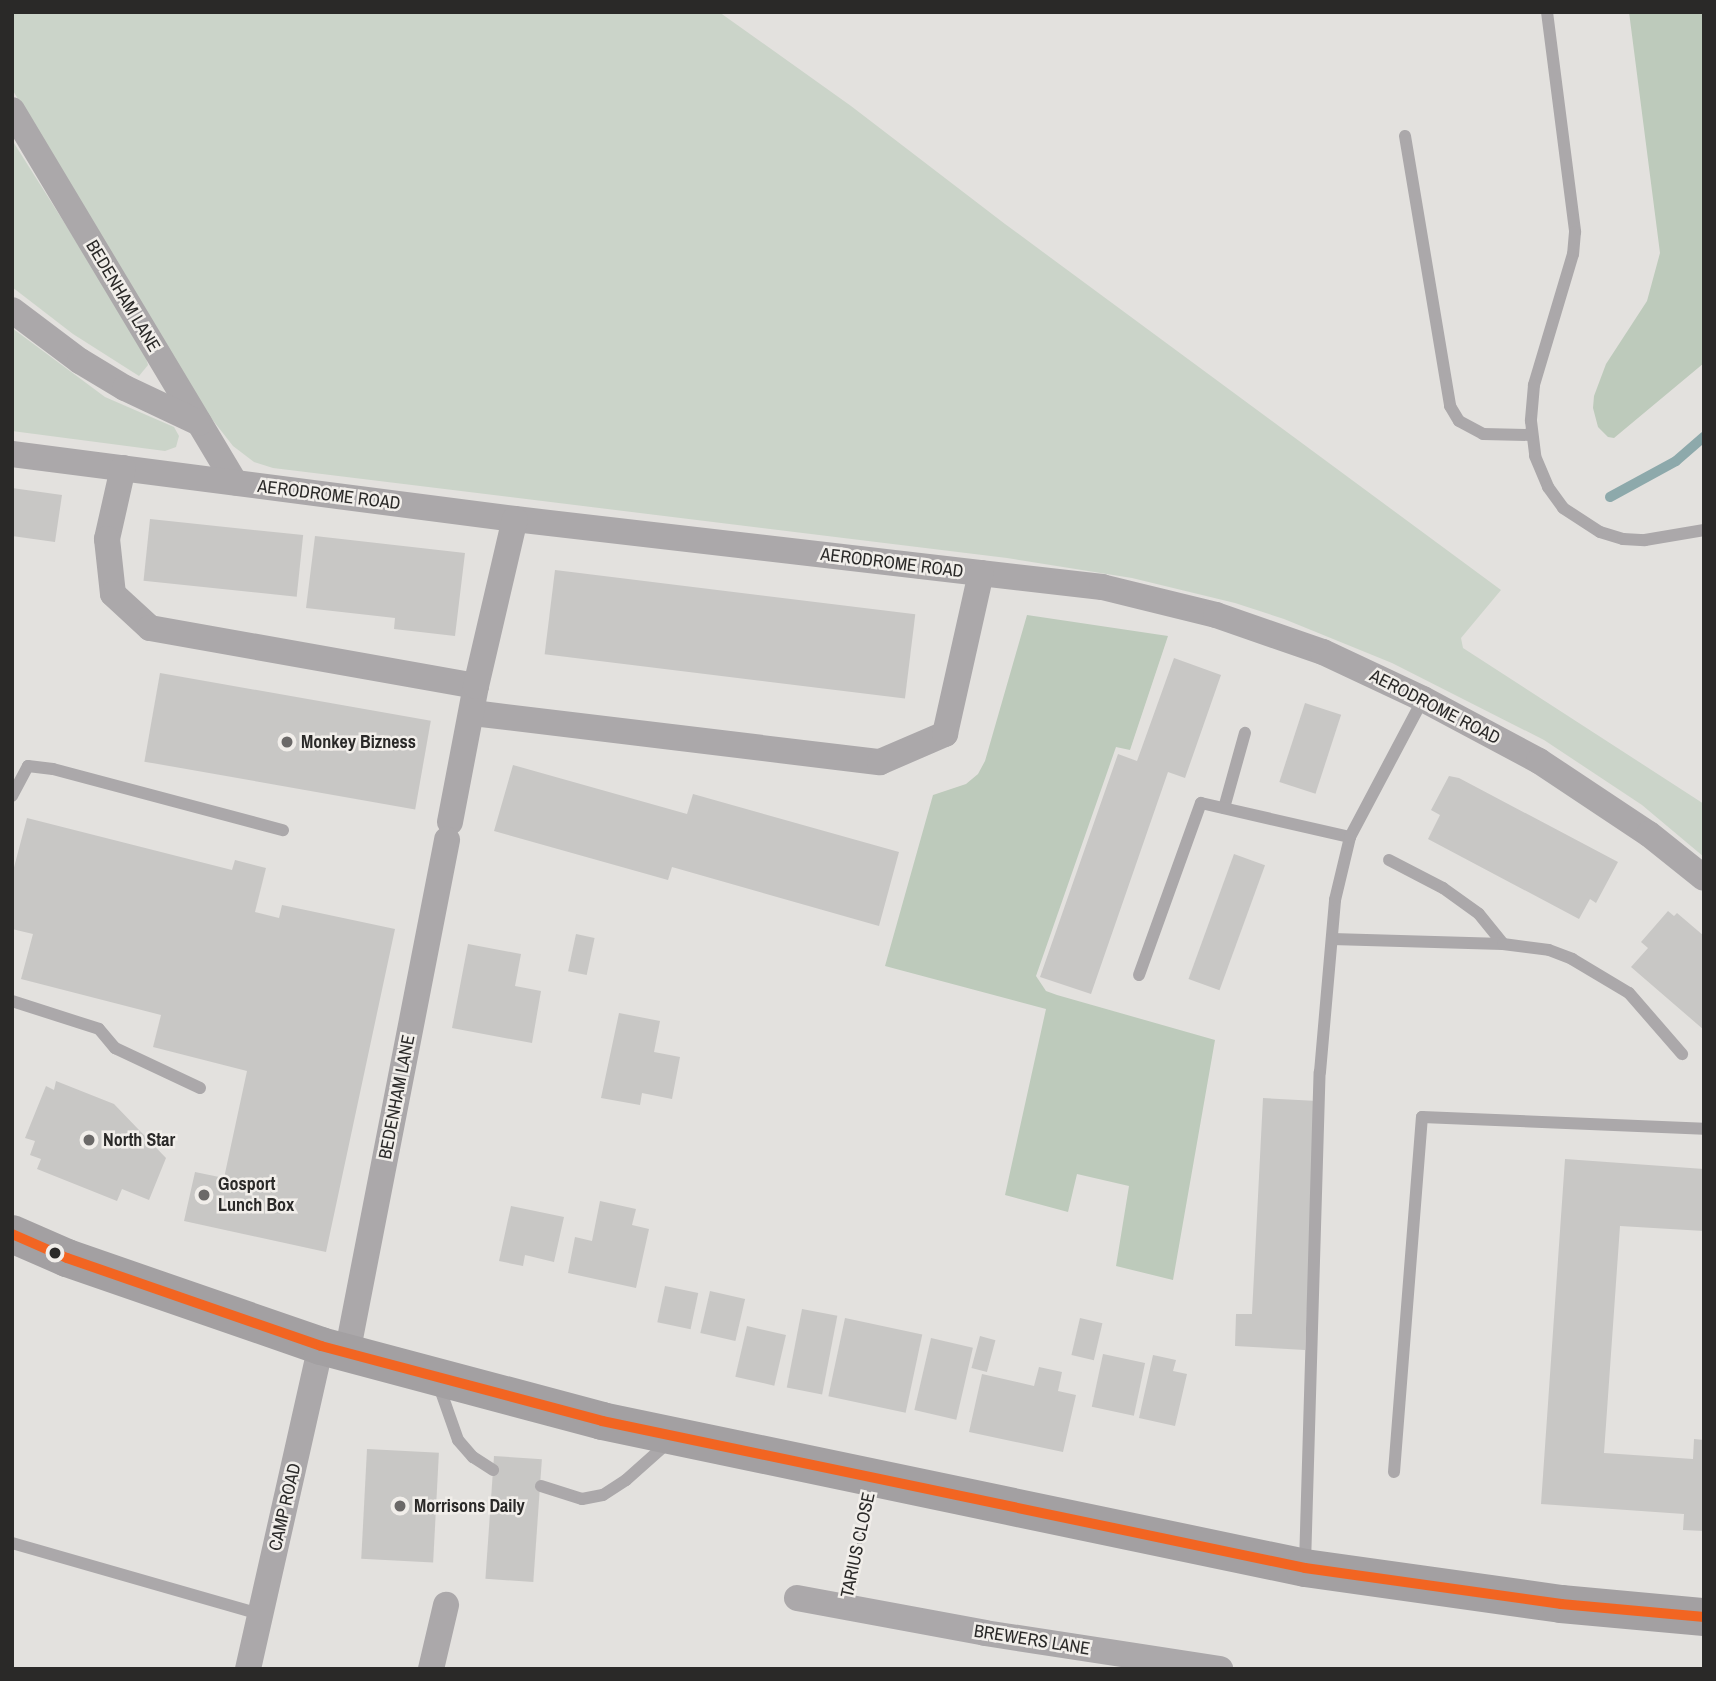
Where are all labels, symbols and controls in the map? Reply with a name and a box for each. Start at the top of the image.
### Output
street label: BEDENHAM LANE [81,236,165,356]
street label: AERODROME ROAD [256,476,402,514]
street label: AERODROME ROAD [819,544,965,582]
street label: AERODROME ROAD [1366,665,1504,749]
place label: Monkey Bizness [301,731,416,753]
marker: Monkey Bizness [279,734,295,750]
street label: BEDENHAM LANE [374,1033,420,1161]
place label: North Star [103,1129,175,1151]
marker: North Star [81,1132,97,1148]
place label: Gosport Lunch Box [218,1174,294,1216]
marker: Gosport Lunch Box [196,1187,212,1203]
unlabelled marker [48,1246,62,1260]
street label: CAMP ROAD [264,1461,306,1553]
street label: TARIUS CLOSE [836,1490,880,1600]
place label: Morrisons Daily [414,1495,525,1517]
marker: Morrisons Daily [392,1498,408,1514]
street label: BREWERS LANE [972,1620,1092,1660]

